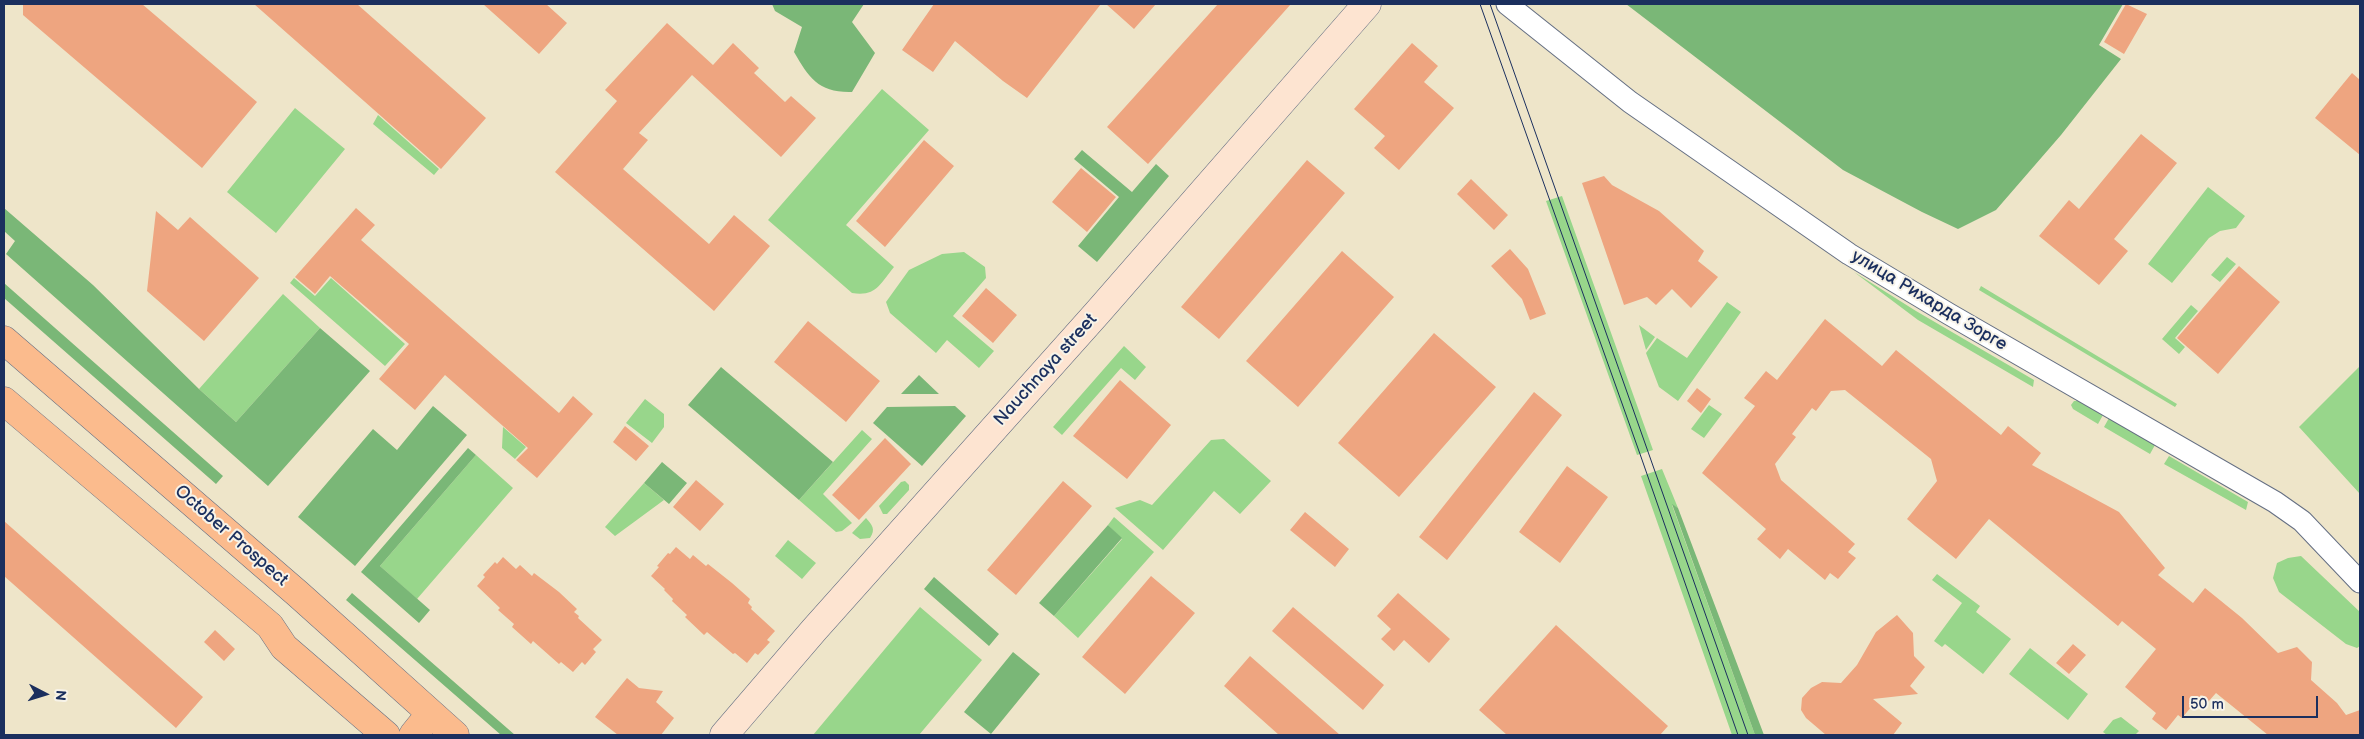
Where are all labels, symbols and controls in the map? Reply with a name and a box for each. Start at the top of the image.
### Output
street label: улица Рихарда Зорге [1847,246,2011,356]
street label: Nauchnaya street [990,309,1102,431]
street label: October Prospect [170,481,292,591]
north arrow [20,669,70,719]
scale bar [2184,686,2320,718]
text: N [52,689,69,701]
text: 50 m [2190,695,2224,714]

